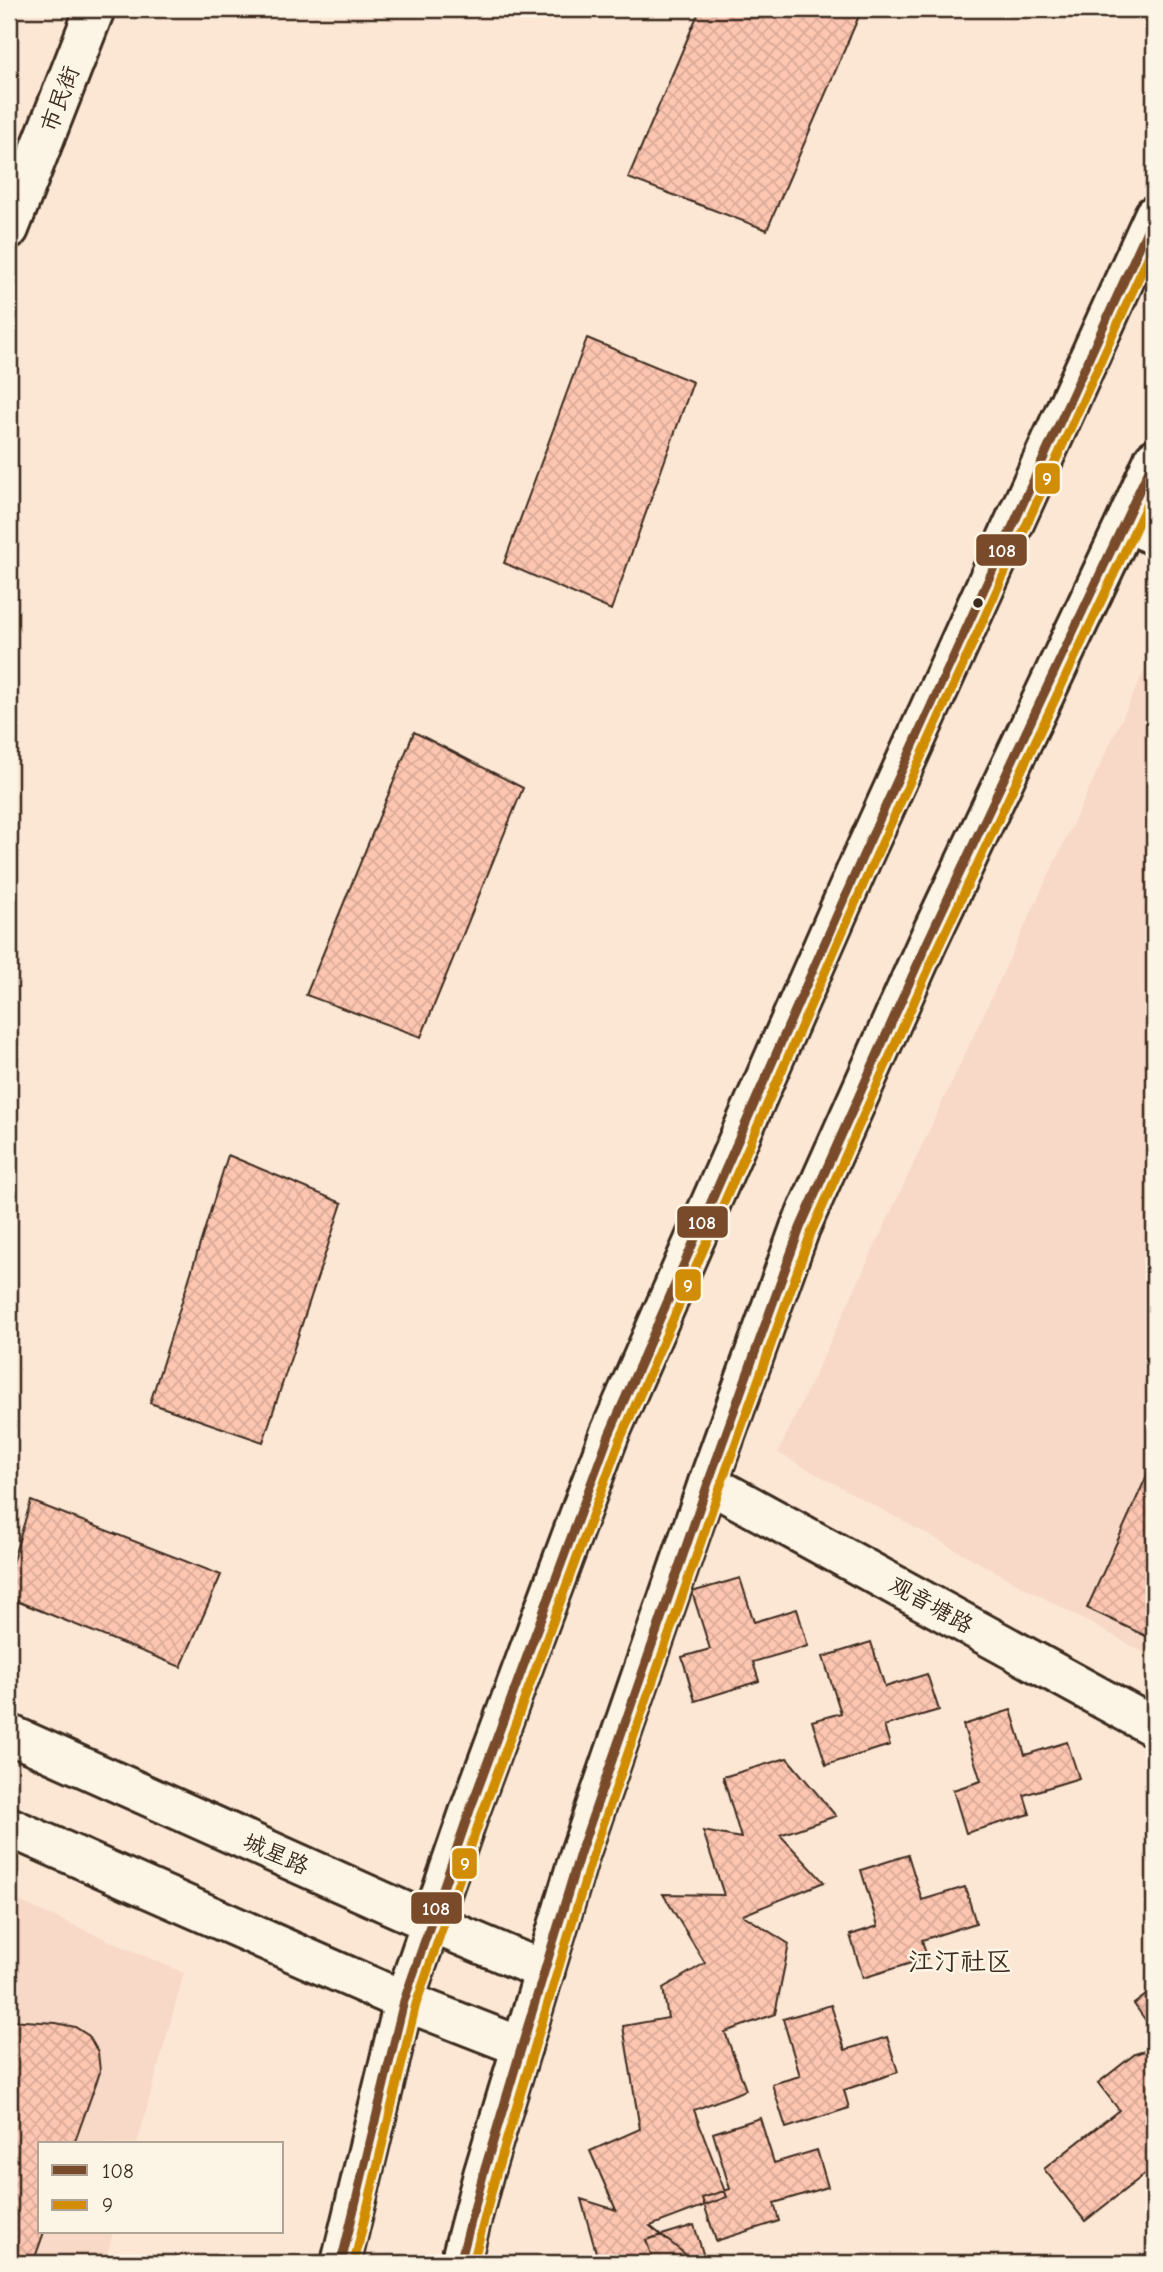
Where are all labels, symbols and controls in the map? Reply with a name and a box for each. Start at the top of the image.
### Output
street label: 市民街 [35,62,85,136]
line badge: 9 [1034,462,1061,495]
text: 9 [1042,468,1052,490]
line badge: 108 [975,533,1028,567]
text: 108 [988,540,1016,562]
unlabelled marker [971,596,985,610]
line badge: 108 [676,1205,729,1239]
text: 108 [688,1212,716,1234]
line badge: 9 [674,1268,702,1302]
text: 9 [683,1275,693,1297]
street label: 观音塘路 [884,1571,978,1639]
street label: 城星路 [239,1828,313,1880]
line badge: 9 [451,1847,478,1880]
text: 9 [460,1853,470,1875]
line badge: 108 [410,1891,463,1925]
text: 108 [422,1898,450,1920]
district label: 江汀社区 [908,1947,1012,1977]
legend [38,2142,284,2234]
text: 108 [102,2159,134,2183]
text: 9 [102,2193,113,2217]

